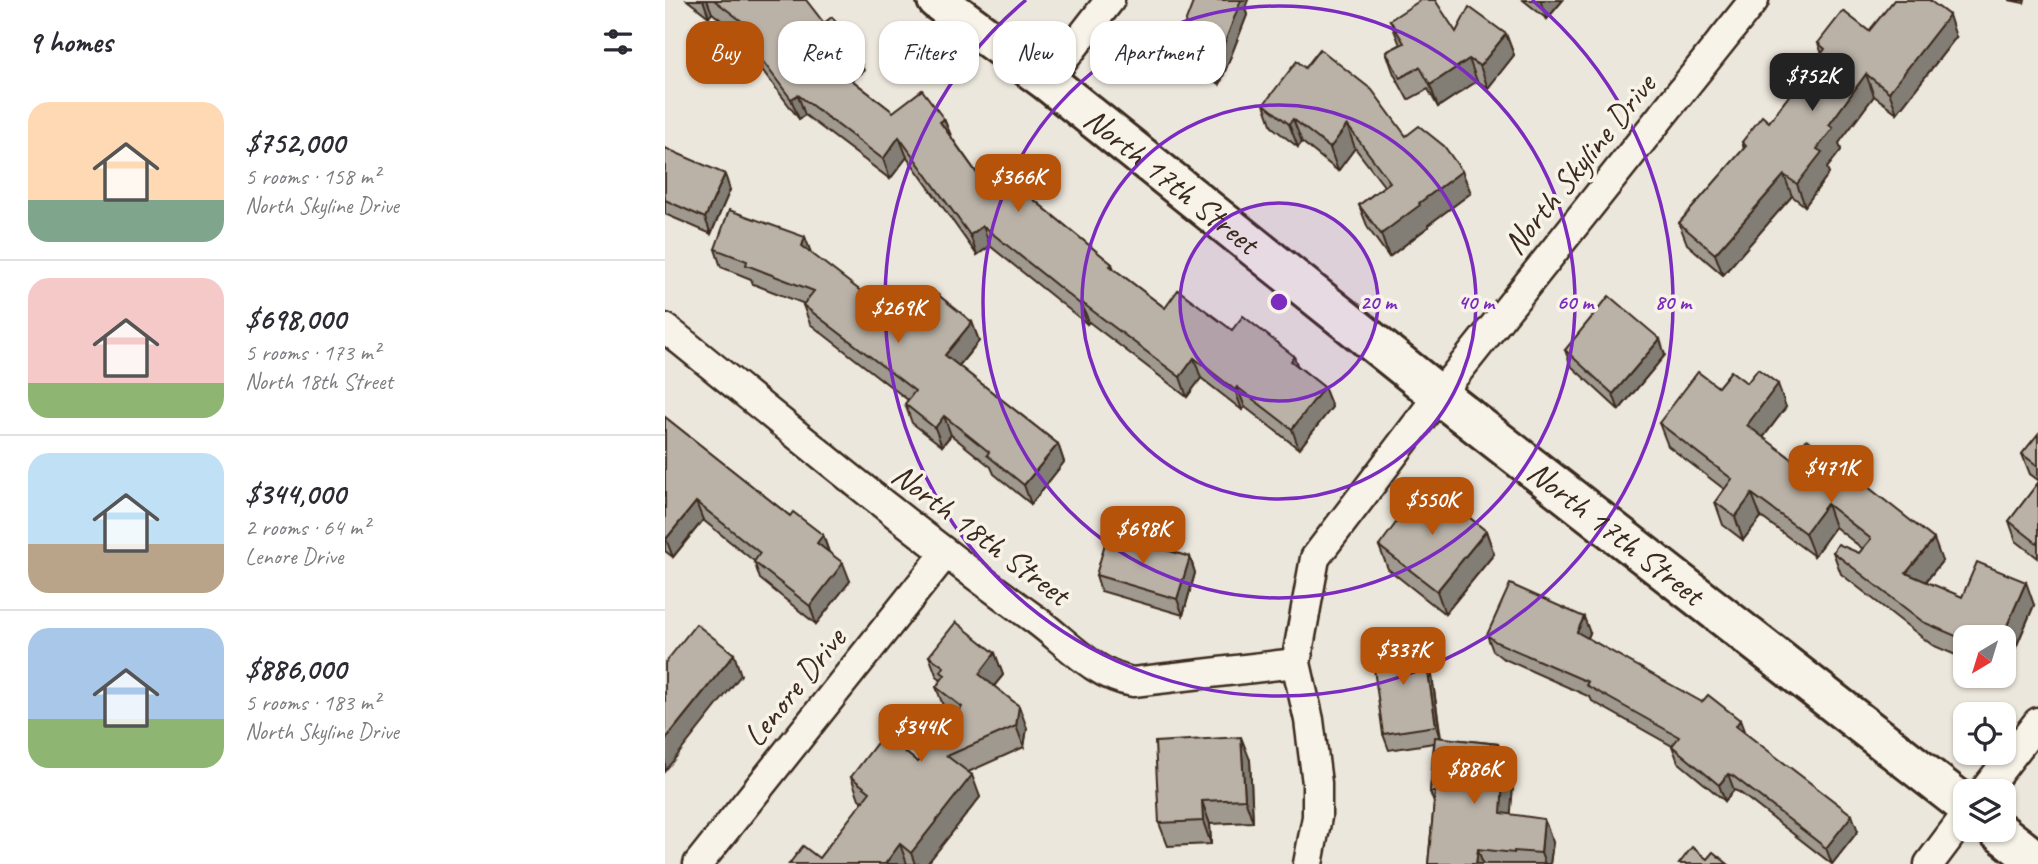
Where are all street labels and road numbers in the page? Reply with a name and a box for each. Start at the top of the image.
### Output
street label: North Skyline Drive [1493,63,1666,263]
street label: North 17th Street [1075,98,1270,265]
street label: North 17th Street [1519,451,1715,616]
street label: North 18th Street [884,453,1081,616]
street label: Lenore Drive [733,617,856,755]

